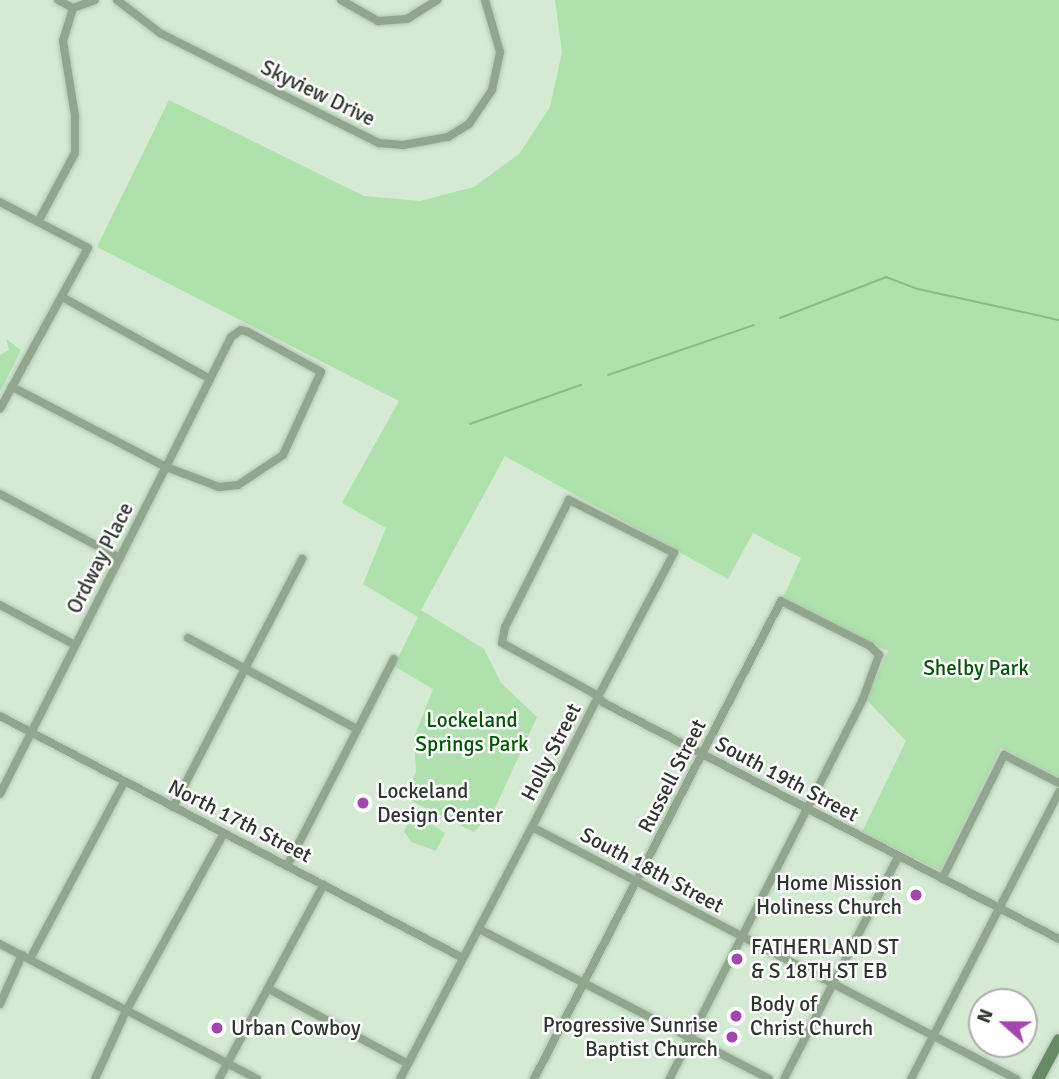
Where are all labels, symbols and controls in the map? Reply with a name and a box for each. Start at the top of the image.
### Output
street label: Skyview Drive [257,54,379,132]
street label: Ordway Place [61,498,139,618]
park label: Shelby Park [923,655,1029,681]
street label: Holly Street [516,699,586,805]
park label: Lockeland Springs Park [415,707,529,757]
street label: Russell Street [633,715,711,837]
street label: South 19th Street [711,731,863,827]
street label: North 17th Street [164,774,316,868]
place label: Lockeland Design Center [377,778,503,828]
marker: Lockeland Design Center [355,795,371,811]
street label: South 18th Street [576,822,728,918]
place label: Home Mission Holiness Church [756,870,902,920]
marker: Home Mission Holiness Church [908,887,924,903]
place label: FATHERLAND ST & S 18TH ST EB [751,934,899,984]
marker: FATHERLAND ST & S 18TH ST EB [729,951,745,967]
north arrow [968,988,1038,1058]
place label: Body of Christ Church [750,991,873,1041]
text: N [972,1006,999,1027]
marker: Body of Christ Church [728,1008,744,1024]
place label: Progressive Sunrise Baptist Church [543,1012,718,1062]
place label: Urban Cowboy [231,1015,360,1041]
marker: Urban Cowboy [209,1020,225,1036]
marker: Progressive Sunrise Baptist Church [724,1029,740,1045]

